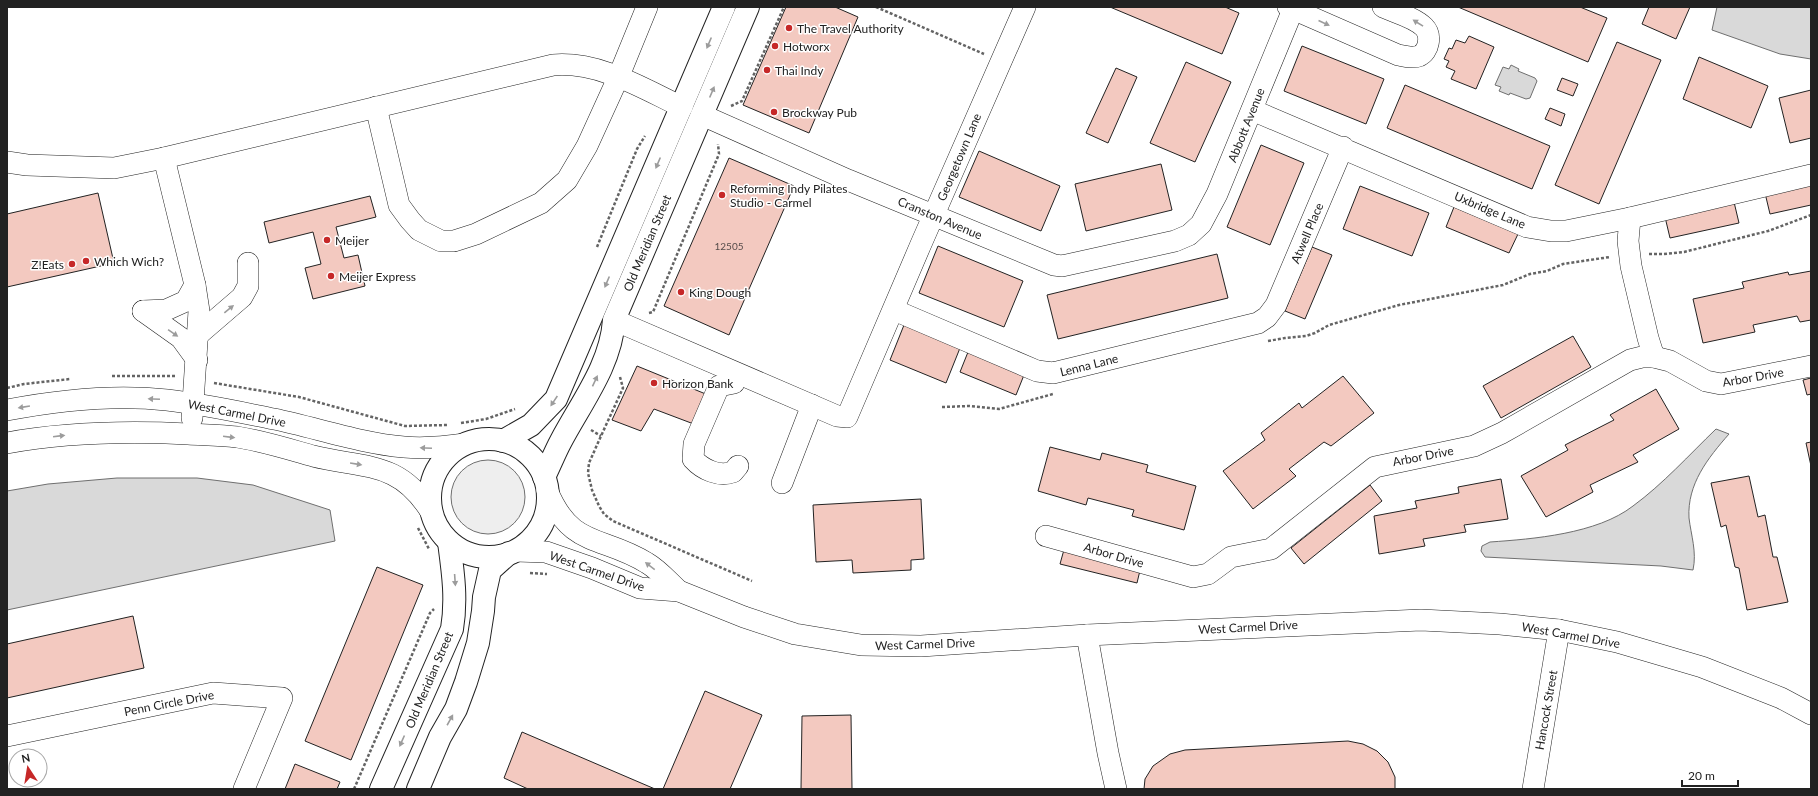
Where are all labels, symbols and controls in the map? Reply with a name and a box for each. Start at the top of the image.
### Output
one-way arrow [1318,20,1330,26]
one-way arrow [1412,20,1424,27]
place label: The Travel Authority [797,21,904,36]
marker: The Travel Authority [784,23,794,33]
one-way arrow [705,37,711,49]
place label: Hotworx [783,39,829,54]
marker: Hotworx [770,41,780,51]
place label: Thai Indy [775,63,824,78]
marker: Thai Indy [762,65,772,75]
one-way arrow [709,86,715,97]
street label: Abbott Avenue [1224,86,1268,164]
place label: Brockway Pub [782,105,857,120]
marker: Brockway Pub [769,107,779,117]
street label: Georgetown Lane [934,111,984,203]
one-way arrow [655,157,661,168]
place label: Reforming Indy Pilates Studio - Carmel [730,181,848,210]
street label: Uxbridge Lane [1452,188,1528,232]
marker: Reforming Indy Pilates Studio - Carmel [717,190,727,200]
street label: Old Meridian Street [620,192,674,294]
street label: Cranston Avenue [896,193,984,243]
street label: Atwell Place [1288,200,1326,266]
place label: Meijer [335,233,369,248]
marker: Meijer [322,235,332,245]
house number: 12505 [714,240,744,252]
place label: Which Wich? [94,254,164,269]
marker: Which Wich? [81,256,91,266]
place label: Z!Eats [31,257,64,272]
marker: Z!Eats [67,259,77,269]
place label: Meijer Express [339,269,416,284]
marker: Meijer Express [326,271,336,281]
one-way arrow [604,277,610,288]
place label: King Dough [689,285,751,300]
marker: King Dough [676,287,686,297]
one-way arrow [224,305,235,313]
one-way arrow [168,328,178,336]
street label: Lenna Lane [1058,351,1120,379]
street label: Arbor Drive [1721,364,1785,390]
one-way arrow [592,375,598,386]
place label: Horizon Bank [662,376,734,391]
marker: Horizon Bank [649,378,659,388]
one-way arrow [550,395,558,406]
one-way arrow [147,396,160,402]
street label: West Carmel Drive [187,396,287,430]
one-way arrow [18,404,30,410]
one-way arrow [53,433,66,439]
one-way arrow [223,433,235,440]
street label: Arbor Drive [1391,443,1455,469]
one-way arrow [420,444,432,451]
one-way arrow [350,461,363,467]
street label: Arbor Drive [1082,539,1146,571]
street label: West Carmel Drive [547,548,647,594]
one-way arrow [645,561,656,570]
one-way arrow [451,574,458,586]
street label: West Carmel Drive [1198,617,1298,637]
street label: West Carmel Drive [1521,619,1621,651]
street label: Old Meridian Street [402,629,456,731]
street label: West Carmel Drive [875,635,975,653]
street label: Hancock Street [1532,668,1561,751]
street label: Penn Circle Drive [123,687,215,719]
one-way arrow [446,714,453,726]
one-way arrow [399,736,405,747]
north arrow [8,748,48,788]
text: N [20,750,31,765]
scale bar [1682,762,1738,788]
text: 20 m [1688,768,1715,783]

